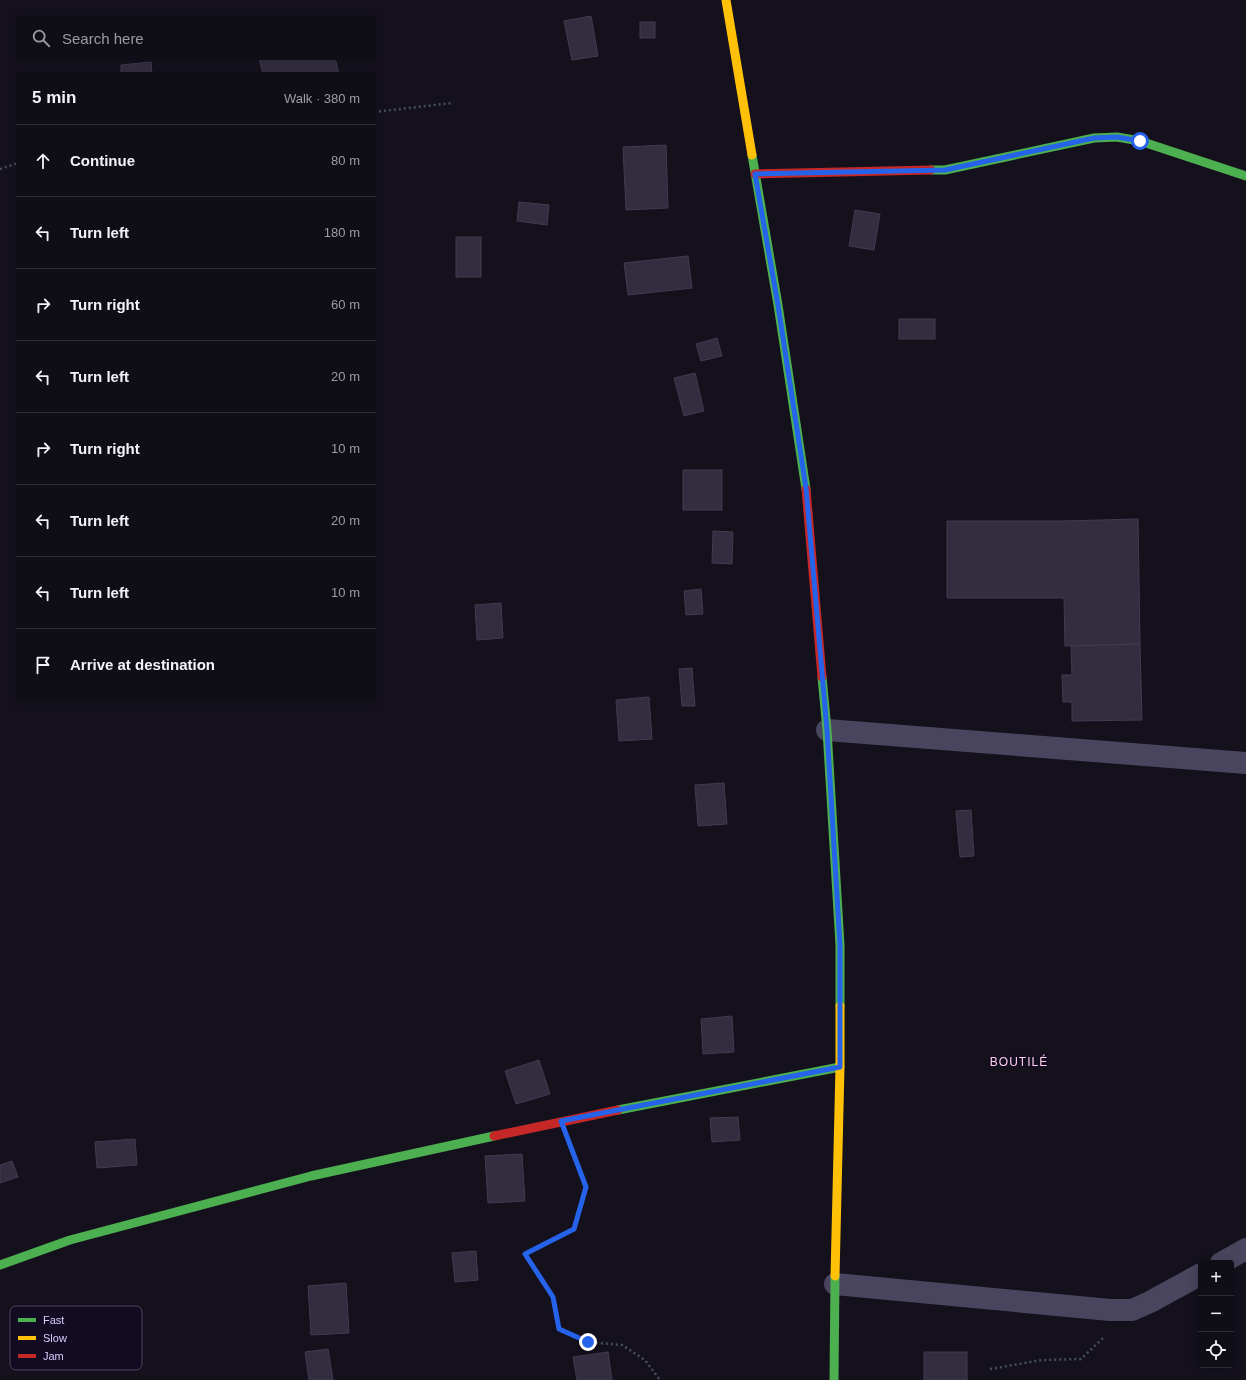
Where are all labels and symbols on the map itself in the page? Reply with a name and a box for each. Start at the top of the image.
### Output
route start [1131,132,1149,150]
district label: BOUTILÉ [990,1054,1048,1069]
legend [10,1306,142,1370]
text: Fast [43,1314,64,1326]
text: Slow [43,1332,67,1344]
route end [579,1333,597,1351]
text: Jam [43,1350,64,1362]

